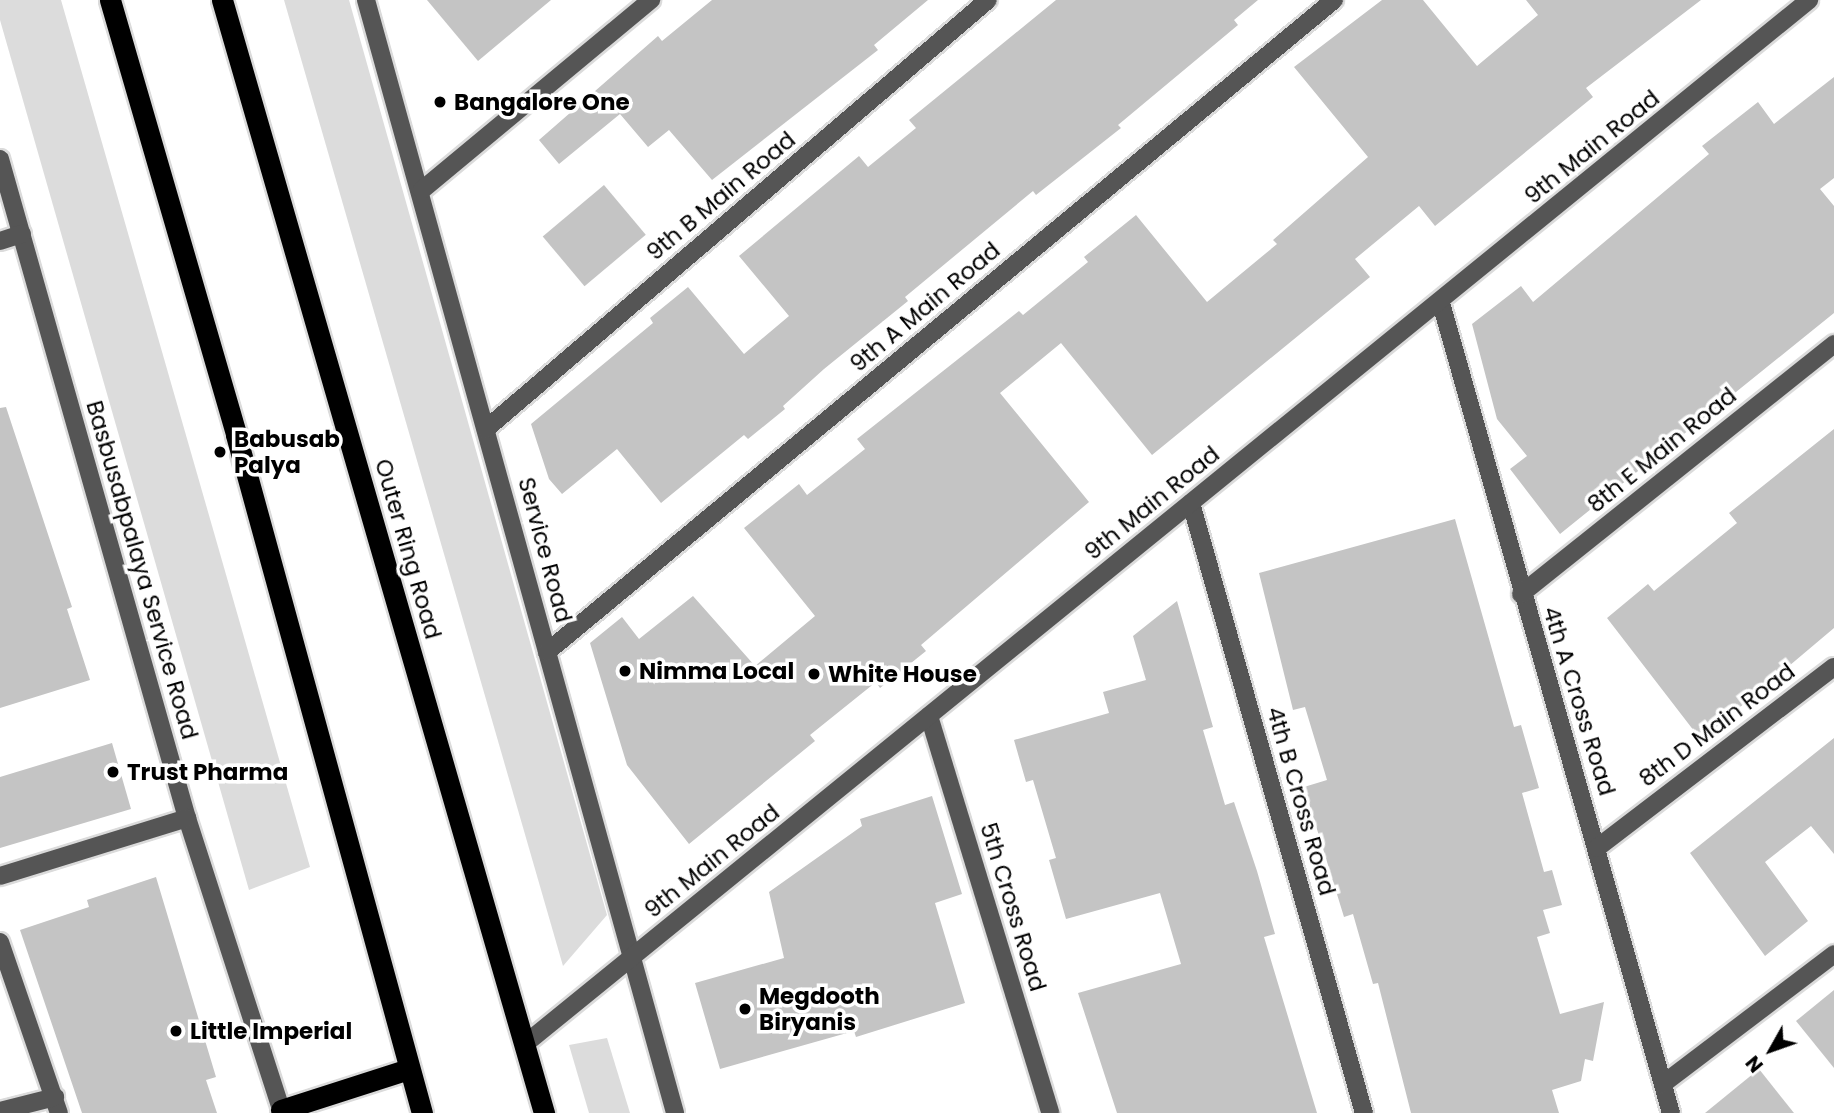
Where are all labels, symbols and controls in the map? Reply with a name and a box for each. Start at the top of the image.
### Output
street label: 9th Main Road [1519,84,1665,210]
place label: Bangalore One [454,88,630,116]
marker: Bangalore One [432,94,448,110]
street label: 9th B Main Road [641,126,801,266]
street label: 9th A Main Road [844,236,1006,378]
street label: 8th E Main Road [1582,382,1742,518]
street label: Basbusabpalaya Service Road [80,397,204,743]
place label: Babusab Palya [234,425,340,479]
street label: 9th Main Road [1079,440,1225,566]
marker: Babusab Palya [212,444,228,460]
street label: Outer Ring Road [369,456,447,642]
street label: Service Road [512,474,578,626]
street label: 4th A Cross Road [1537,603,1621,799]
place label: Nimma Local [639,657,794,685]
street label: 8th D Main Road [1634,657,1800,793]
place label: White House [828,660,977,688]
marker: Nimma Local [617,663,633,679]
marker: White House [806,666,822,682]
street label: 4th B Cross Road [1261,703,1341,899]
place label: Trust Pharma [127,758,288,786]
marker: Trust Pharma [105,764,121,780]
street label: 9th Main Road [639,798,785,924]
street label: 5th Cross Road [974,819,1052,995]
place label: Megdooth Biryanis [759,982,880,1036]
marker: Megdooth Biryanis [737,1001,753,1017]
north arrow [1736,1015,1806,1085]
place label: Little Imperial [190,1017,352,1045]
marker: Little Imperial [168,1023,184,1039]
text: N [1740,1050,1769,1078]

